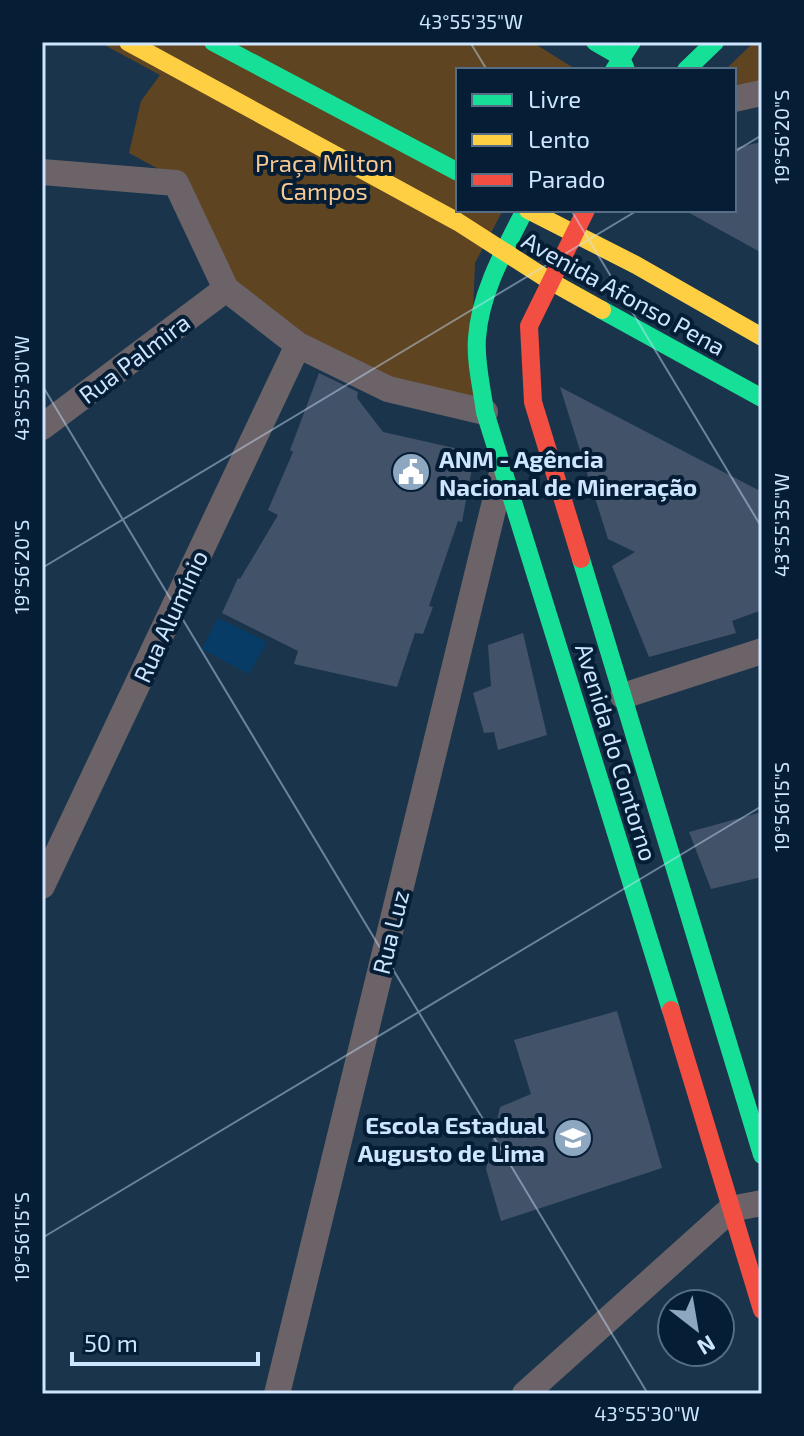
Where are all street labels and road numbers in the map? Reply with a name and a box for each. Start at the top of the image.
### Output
street label: Avenida Afonso Pena [517,225,731,361]
street label: Rua Palmira [73,307,195,409]
street label: Rua Alumínio [127,545,213,687]
street label: Avenida do Contorno [570,640,664,864]
street label: Rua Luz [366,887,414,977]

